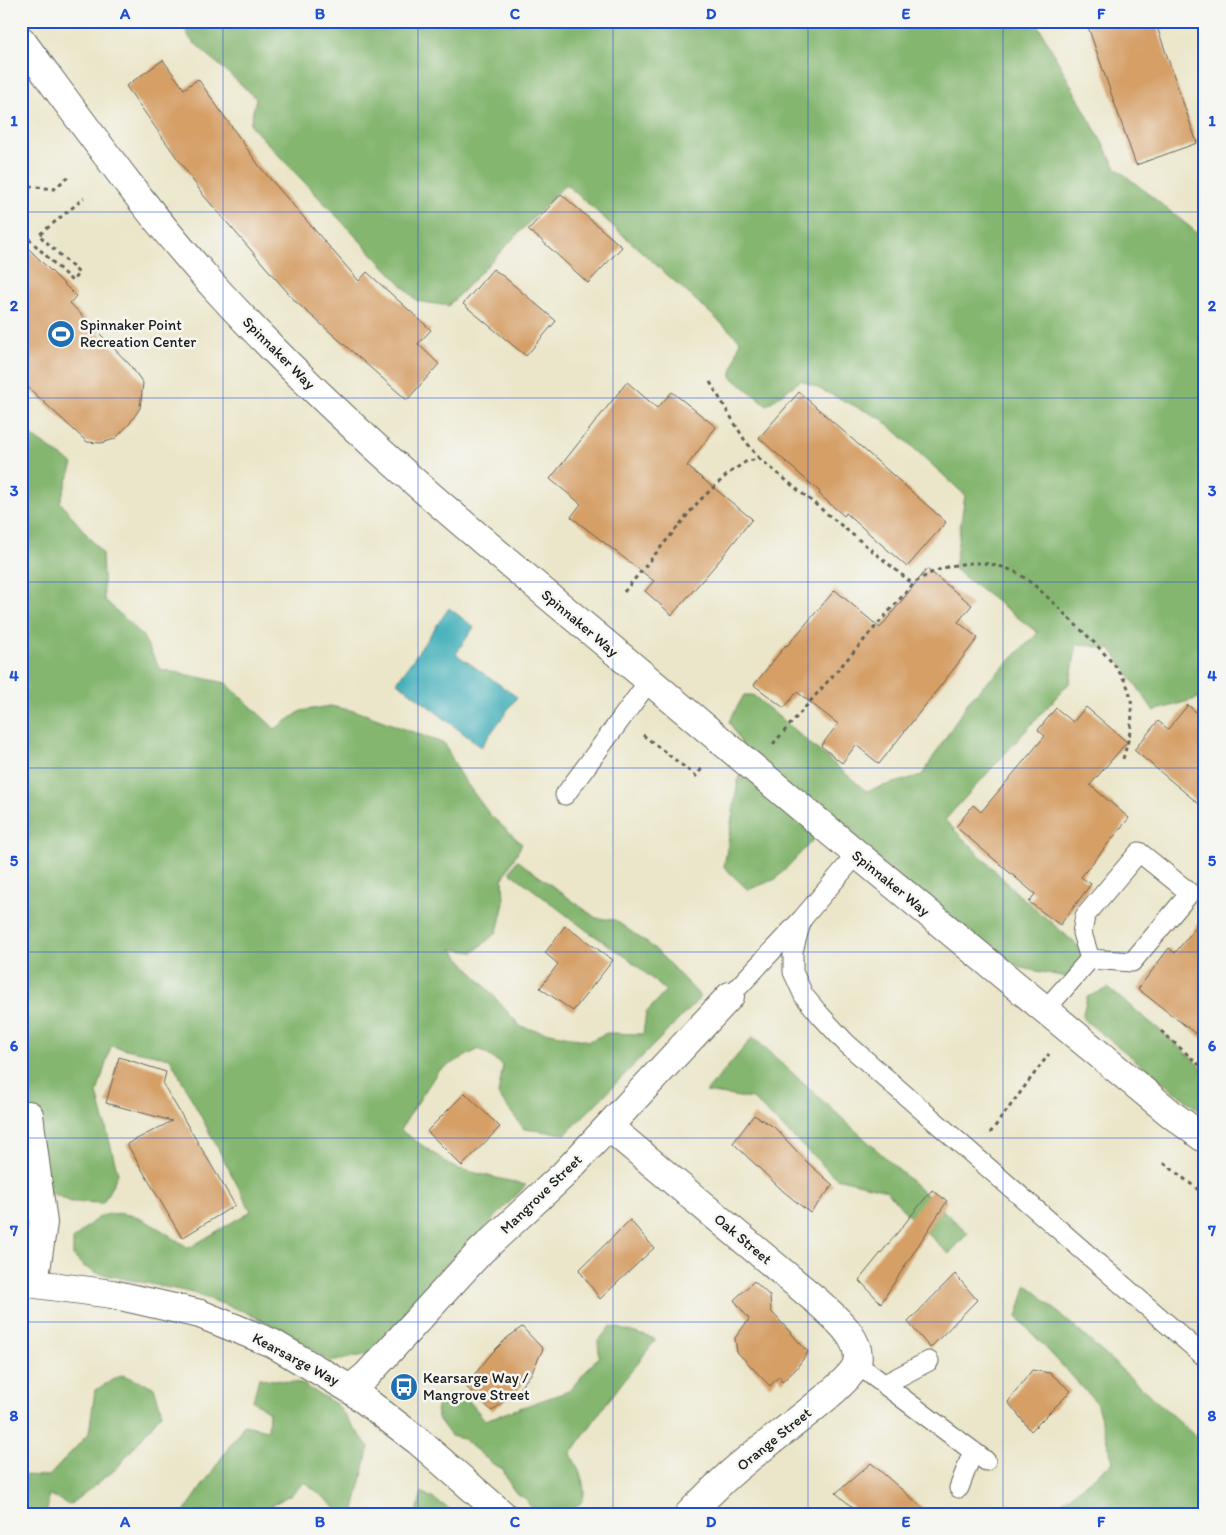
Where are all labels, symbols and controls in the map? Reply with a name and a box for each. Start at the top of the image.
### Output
text: A [119,4,131,23]
text: B [315,4,326,23]
text: C [510,4,521,23]
text: D [706,4,717,23]
text: E [902,4,911,23]
text: F [1097,4,1106,23]
text: 1 [10,111,18,130]
text: 1 [1208,111,1216,130]
text: 2 [10,296,19,315]
text: 2 [1208,296,1217,315]
street label: Spinnaker Way [239,313,319,393]
place label: Spinnaker Point Recreation Center [80,316,196,351]
sports icon: Spinnaker Point Recreation Center [46,319,76,349]
text: 3 [10,481,19,500]
text: 3 [1208,481,1217,500]
street label: Spinnaker Way [538,585,622,661]
text: 4 [9,666,19,685]
text: 4 [1207,666,1217,685]
street label: Spinnaker Way [848,846,934,920]
text: 5 [10,851,19,870]
text: 5 [1208,851,1217,870]
text: 6 [10,1036,19,1055]
text: 6 [1208,1036,1217,1055]
street label: Mangrove Street [496,1150,586,1238]
street label: Oak Street [711,1210,776,1269]
text: 7 [9,1221,18,1240]
text: 7 [1207,1221,1216,1240]
street label: Kearsarge Way [249,1329,343,1389]
place label: Kearsarge Way / Mangrove Street [423,1369,530,1404]
bus stop icon: Kearsarge Way / Mangrove Street [389,1372,419,1402]
street label: Orange Street [733,1403,815,1475]
text: 8 [10,1406,19,1425]
text: 8 [1208,1406,1217,1425]
text: A [119,1512,131,1531]
text: B [315,1512,326,1531]
text: C [510,1512,521,1531]
text: D [706,1512,717,1531]
text: E [902,1512,911,1531]
text: F [1097,1512,1106,1531]

